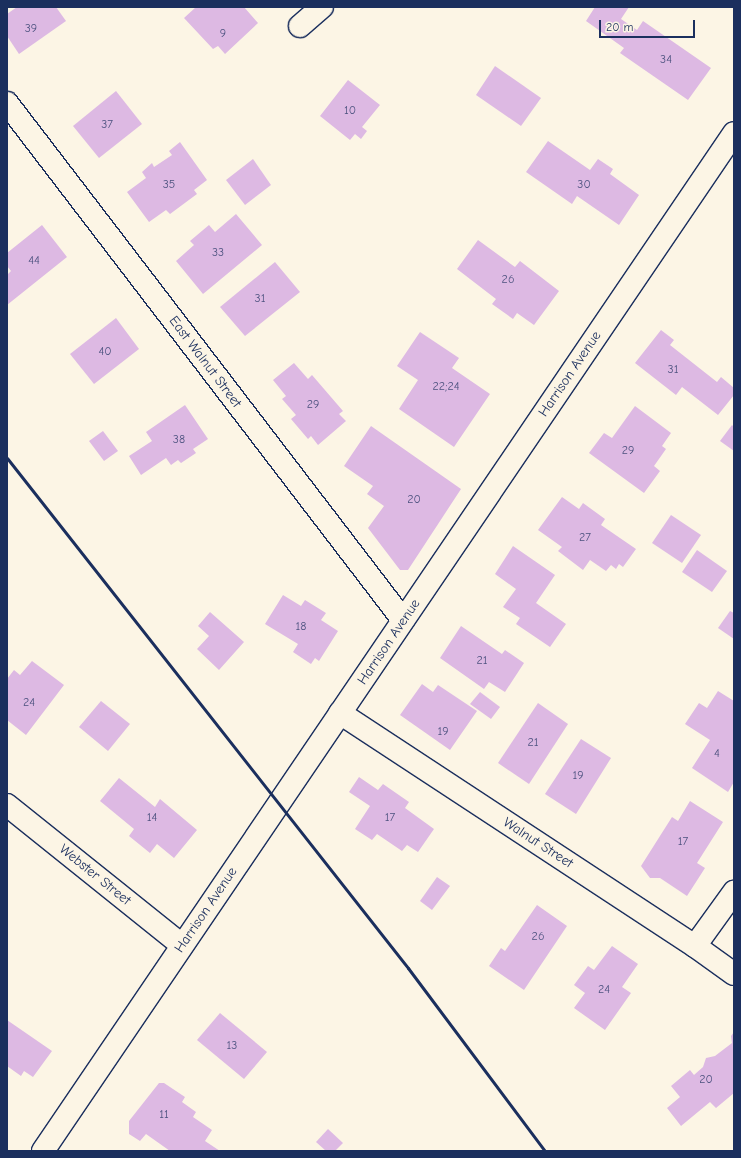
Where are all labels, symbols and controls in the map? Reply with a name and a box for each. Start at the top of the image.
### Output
scale bar [601,12,697,38]
text: 20 m [606,20,634,34]
house number: 39 [25,22,37,36]
house number: 9 [220,27,226,41]
house number: 34 [660,53,672,67]
house number: 10 [344,104,356,118]
house number: 37 [101,118,113,132]
house number: 35 [163,178,175,192]
house number: 30 [577,178,591,192]
house number: 33 [212,246,224,260]
house number: 44 [28,254,40,268]
house number: 26 [502,273,514,287]
house number: 31 [255,292,265,306]
street label: East Walnut Street [165,313,245,411]
street label: Harrison Avenue [535,328,605,420]
house number: 40 [98,345,112,359]
house number: 31 [668,363,678,377]
house number: 22;24 [433,380,459,394]
house number: 29 [307,398,319,412]
house number: 38 [173,433,185,447]
house number: 29 [622,444,634,458]
house number: 20 [407,493,421,507]
house number: 27 [579,531,591,545]
street label: Harrison Avenue [354,596,424,688]
house number: 18 [296,620,306,634]
house number: 21 [476,654,488,668]
house number: 24 [23,696,35,710]
house number: 19 [437,725,449,739]
house number: 21 [527,736,539,750]
house number: 4 [714,747,720,761]
house number: 19 [572,769,584,783]
house number: 14 [147,811,157,825]
house number: 17 [385,811,395,825]
street label: Walnut Street [500,814,576,872]
house number: 17 [678,835,688,849]
street label: Webster Street [56,841,134,909]
street label: Harrison Avenue [171,864,241,956]
house number: 26 [532,930,544,944]
house number: 24 [598,983,610,997]
house number: 13 [227,1039,237,1053]
house number: 20 [699,1073,713,1087]
house number: 11 [159,1108,169,1122]

